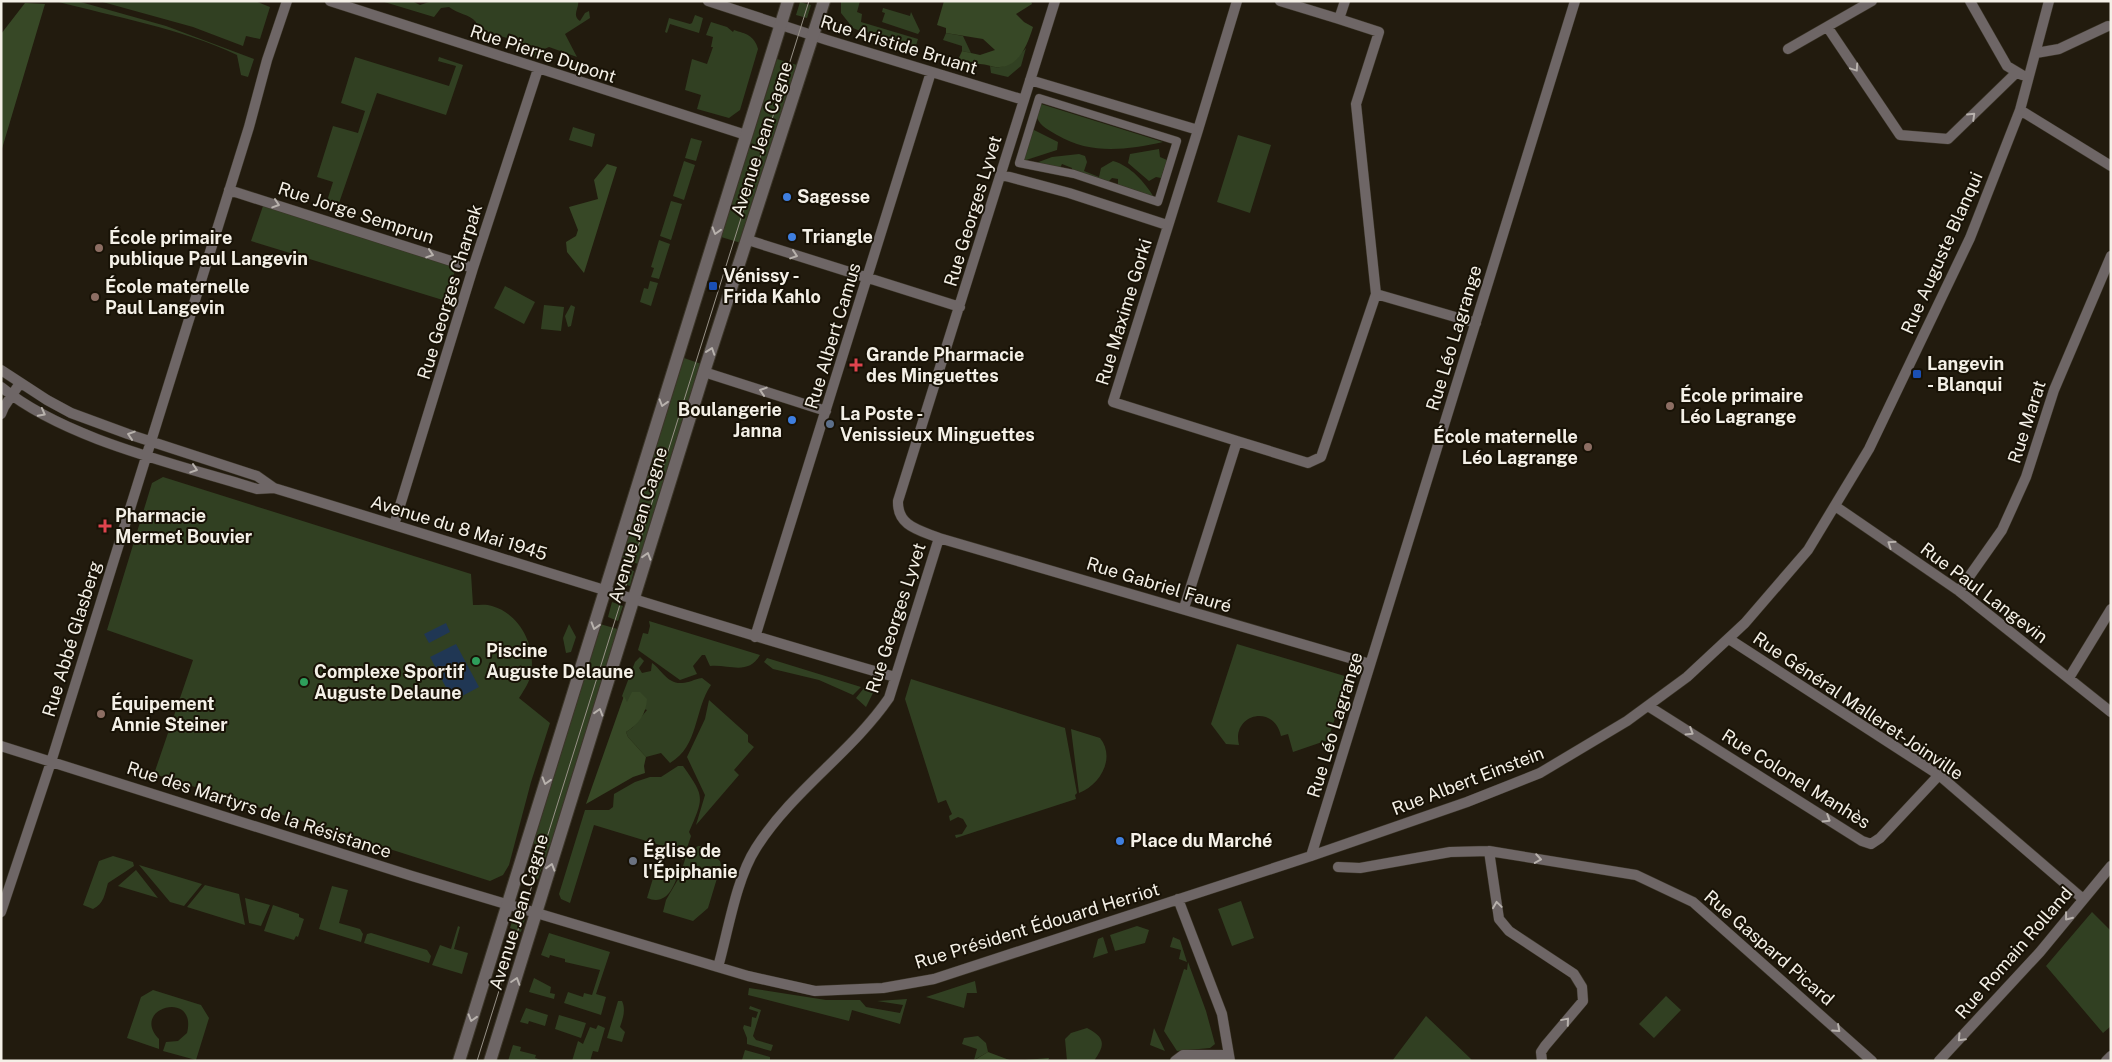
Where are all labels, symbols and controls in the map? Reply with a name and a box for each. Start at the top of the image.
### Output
street label: Rue Aristide Bruant [818,11,980,78]
street label: Rue Pierre Dupont [467,20,619,87]
street label: Avenue Jean Cagne [727,59,797,219]
one-way arrow [1849,62,1858,72]
one-way arrow [1966,113,1975,122]
street label: Rue Georges Lyvet [940,133,1006,289]
street label: Rue Auguste Blanqui [1896,169,1987,337]
street label: Rue Jorge Semprun [276,177,437,248]
place label: Sagesse [797,186,870,207]
marker: Sagesse [781,191,793,203]
one-way arrow [271,199,279,209]
street label: Rue Georges Charpak [413,202,486,382]
place label: École primaire publique Paul Langevin [109,226,308,269]
place label: Triangle [802,226,873,247]
one-way arrow [712,227,722,235]
marker: Triangle [786,231,798,243]
street label: Rue Maxime Gorki [1091,236,1156,388]
marker: École primaire publique Paul Langevin [93,242,105,254]
one-way arrow [426,248,434,258]
one-way arrow [790,249,798,259]
street label: Rue Albert Camus [800,260,865,411]
street label: Rue Léo Lagrange [1421,263,1486,413]
place label: Vénissy - Frida Kahlo [723,265,821,307]
place label: École maternelle Paul Langevin [105,275,250,318]
marker: Vénissy - Frida Kahlo [707,280,719,292]
marker: École maternelle Paul Langevin [89,291,101,303]
place label: Grande Pharmacie des Minguettes [866,344,1024,386]
one-way arrow [705,347,715,356]
place label: Langevin - Blanqui [1927,353,2004,395]
marker: Grande Pharmacie des Minguettes [850,359,862,371]
marker: Langevin - Blanqui [1911,368,1923,380]
street label: Rue Marat [2003,378,2050,466]
place label: École primaire Léo Lagrange [1680,384,1803,427]
one-way arrow [760,386,768,396]
one-way arrow [658,399,668,407]
place label: Boulangerie Janna [678,399,782,441]
marker: École primaire Léo Lagrange [1664,400,1676,412]
place label: La Poste - Venissieux Minguettes [840,403,1035,445]
one-way arrow [37,407,46,417]
marker: Boulangerie Janna [786,414,798,426]
marker: La Poste - Venissieux Minguettes [824,418,836,430]
place label: École maternelle Léo Lagrange [1433,425,1578,468]
one-way arrow [127,431,136,441]
marker: École maternelle Léo Lagrange [1582,441,1594,453]
street label: Avenue Jean Cagne [604,444,671,605]
one-way arrow [189,464,198,474]
street label: Avenue du 8 Mai 1945 [368,491,550,564]
place label: Pharmacie Mermet Bouvier [115,505,253,547]
marker: Pharmacie Mermet Bouvier [99,520,111,532]
street label: Rue Paul Langevin [1916,538,2052,647]
street label: Rue Georges Lyvet [861,540,930,696]
one-way arrow [1887,541,1897,550]
street label: Rue Gabriel Fauré [1084,552,1234,617]
one-way arrow [641,553,651,561]
street label: Rue Abbé Glasberg [38,558,105,719]
one-way arrow [591,621,601,629]
street label: Rue Général Malleret-Joinville [1749,627,1967,784]
place label: Piscine Auguste Delaune [486,640,634,682]
street label: Rue Léo Lagrange [1302,650,1367,800]
marker: Piscine Auguste Delaune [470,655,482,667]
place label: Complexe Sportif Auguste Delaune [314,661,464,703]
marker: Complexe Sportif Auguste Delaune [298,676,310,688]
place label: Équipement Annie Steiner [111,692,228,735]
marker: Équipement Annie Steiner [95,708,107,720]
one-way arrow [594,708,604,716]
street label: Rue Colonel Manhès [1718,724,1874,833]
one-way arrow [1684,726,1693,736]
street label: Rue Albert Einstein [1389,742,1547,819]
street label: Rue des Martyrs de la Résistance [124,757,394,862]
one-way arrow [542,776,552,784]
one-way arrow [1822,812,1831,822]
place label: Place du Marché [1130,830,1273,851]
street label: Avenue Jean Cagne [485,831,552,992]
marker: Place du Marché [1114,835,1126,847]
place label: Église de l'Épiphanie [643,839,738,882]
one-way arrow [1533,853,1542,863]
marker: Église de l'Épiphanie [627,855,639,867]
one-way arrow [546,863,556,872]
street label: Rue Président Édouard Herriot [912,877,1162,973]
street label: Rue Romain Rolland [1951,883,2076,1023]
street label: Rue Gaspard Picard [1700,886,1838,1010]
one-way arrow [1492,901,1503,909]
one-way arrow [2065,911,2074,920]
one-way arrow [510,977,520,986]
one-way arrow [468,1014,478,1022]
one-way arrow [1560,1017,1569,1026]
one-way arrow [1831,1024,1840,1033]
one-way arrow [1958,1032,1967,1041]

